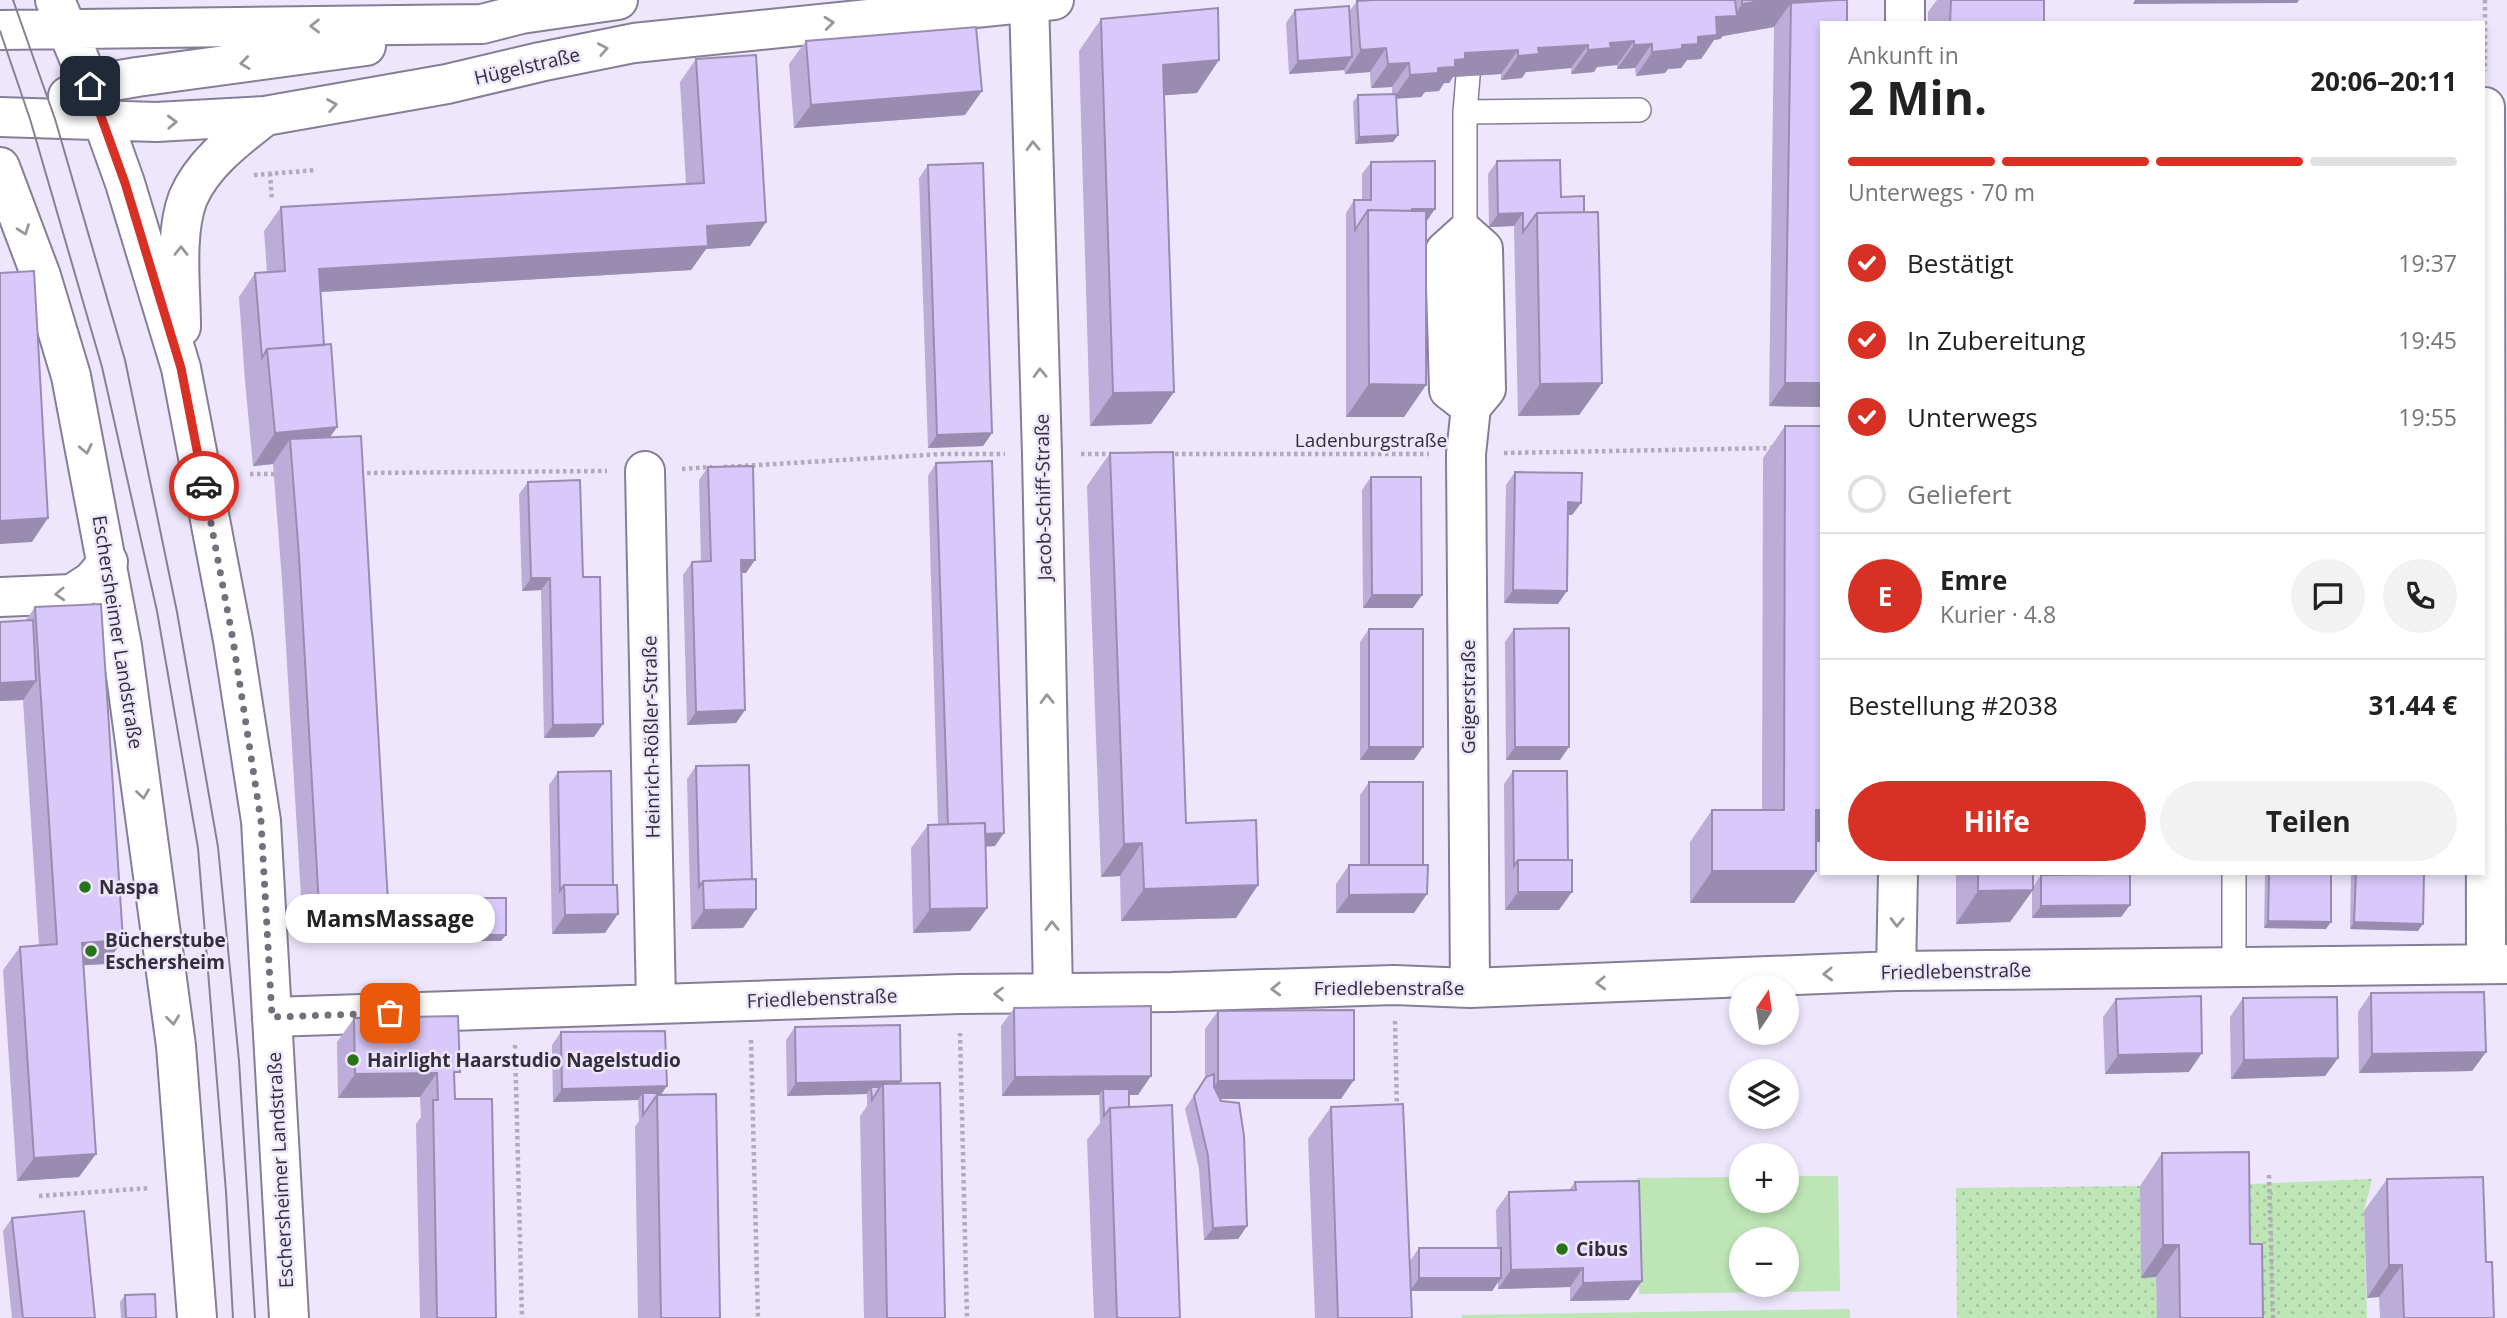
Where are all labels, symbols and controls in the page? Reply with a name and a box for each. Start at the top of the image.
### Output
one-way arrow [823,16,834,31]
one-way arrow [310,18,320,34]
text: Ankunft in [1848,39,1959,71]
street label: Hügelstraße [471,41,583,91]
one-way arrow [597,43,609,58]
one-way arrow [239,55,251,70]
pin [60,56,120,116]
text: 20:06–20:11 [2310,63,2457,99]
text: 2 Min. [1848,66,1987,128]
icon: home [71,67,109,105]
one-way arrow [326,99,338,114]
one-way arrow [166,114,177,129]
one-way arrow [1025,140,1041,151]
text: Unterwegs · 70 m [1848,176,2035,208]
one-way arrow [16,224,30,236]
icon: check [1848,244,1886,282]
one-way arrow [173,245,189,255]
text: Bestätigt [1907,245,2014,281]
text: 19:37 [2398,247,2457,279]
icon: check [1848,321,1886,359]
text: In Zubereitung [1907,322,2085,358]
text: 19:45 [2398,324,2457,356]
one-way arrow [1032,368,1047,379]
icon: check [1848,398,1886,436]
text: Unterwegs [1907,399,2038,435]
text: 19:55 [2398,401,2457,433]
street label: Jacob-Schiff-Straße [1029,413,1057,583]
street label: Ladenburgstraße [1295,427,1447,453]
one-way arrow [77,443,92,455]
courier [169,451,239,521]
icon: car [185,467,223,505]
text: Geliefert [1907,476,2011,512]
street label: Eschersheimer Landstraße [87,513,149,751]
button: chat [2291,559,2365,633]
button: phone [2383,559,2457,633]
text: Emre [1940,562,2007,598]
text: E [1878,578,1892,614]
one-way arrow [55,587,66,602]
text: Kurier · 4.8 [1940,598,2056,630]
street label: Heinrich-Rößler-Straße [636,635,666,839]
street label: Geigerstraße [1455,640,1481,754]
text: Bestellung #2038 [1848,687,2058,723]
text: 31.44 € [2369,687,2457,723]
one-way arrow [1039,693,1055,703]
button: Hilfe [1848,781,2146,861]
button: Teilen [2160,781,2457,861]
one-way arrow [135,788,150,800]
place label: Naspa [99,874,159,900]
marker: Naspa [77,879,93,895]
callout: MamsMassage [285,894,495,943]
text: MamsMassage [306,902,474,934]
one-way arrow [1889,918,1905,928]
one-way arrow [1044,920,1060,931]
place label: Bücherstube Eschersheim [105,927,226,975]
marker: Bücherstube Eschersheim [83,943,99,959]
street label: Friedlebenstraße [1880,957,2032,985]
one-way arrow [1822,966,1833,981]
street label: Friedlebenstraße [1314,975,1464,1001]
one-way arrow [1595,975,1606,990]
north arrow [1729,975,1799,1045]
map controls [1729,975,1799,1297]
one-way arrow [1270,981,1281,996]
street label: Friedlebenstraße [746,982,898,1014]
pin [360,983,420,1043]
one-way arrow [993,986,1004,1002]
icon: bag [371,994,409,1032]
one-way arrow [165,1014,180,1026]
place label: Hairlight Haarstudio Nagelstudio [367,1047,681,1073]
street label: Eschersheimer Landstraße [261,1051,299,1289]
marker: Hairlight Haarstudio Nagelstudio [345,1052,361,1068]
button: layers [1729,1059,1799,1129]
button: + [1729,1143,1799,1213]
button: − [1729,1227,1799,1297]
place label: Cibus [1576,1236,1628,1262]
marker: Cibus [1554,1241,1570,1257]

